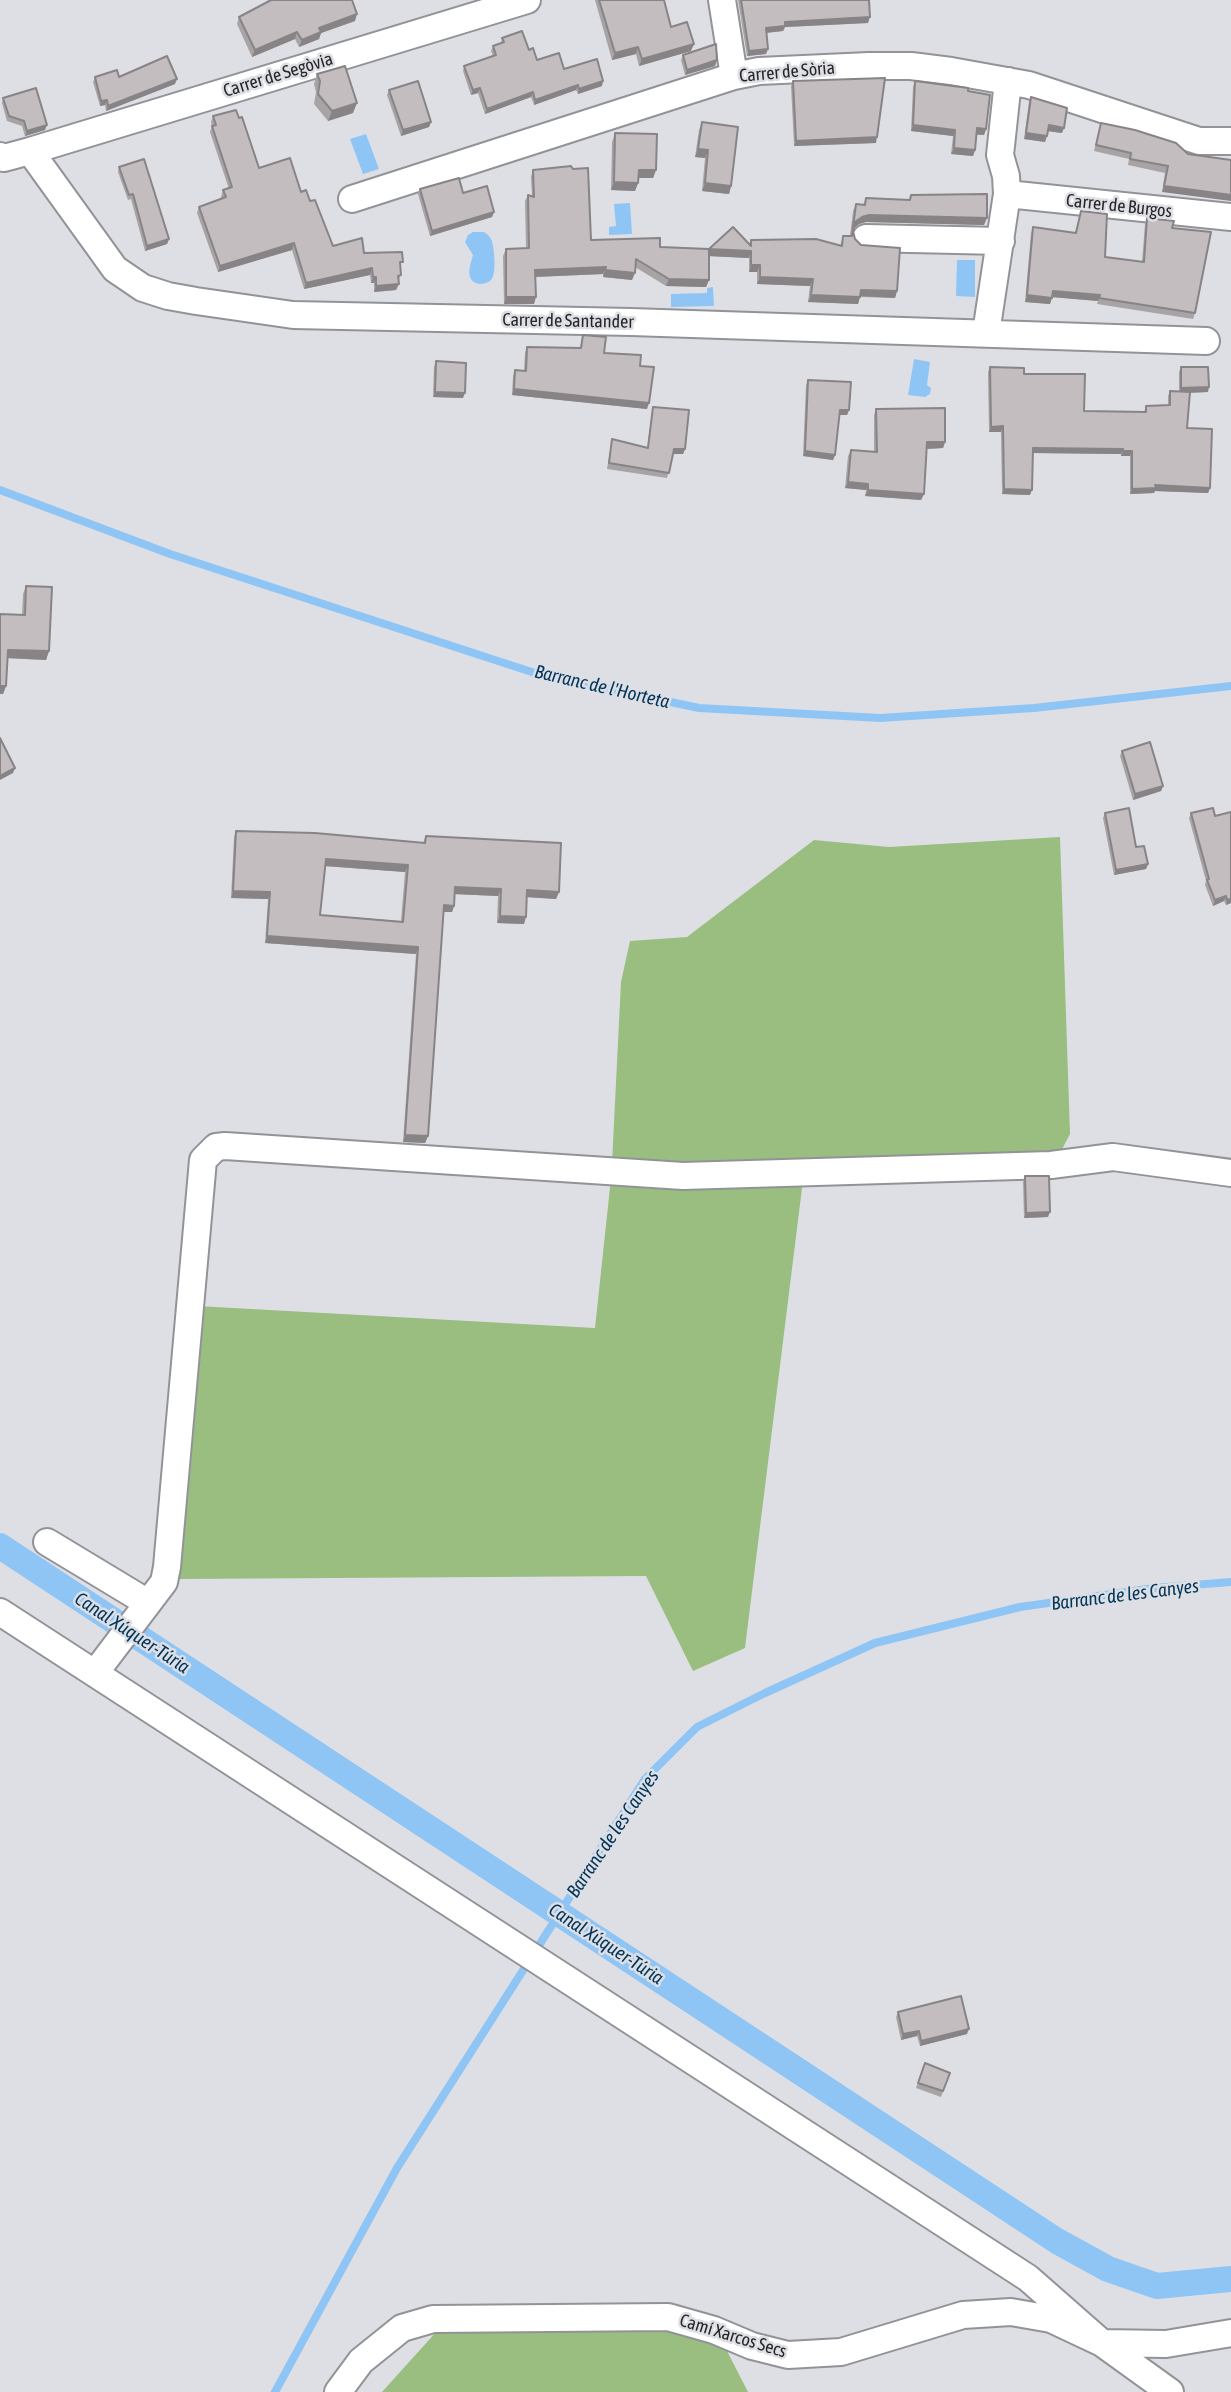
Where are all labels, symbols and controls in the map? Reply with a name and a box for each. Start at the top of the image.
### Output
street label: Carrer de Segòvia [221,48,335,102]
street label: Carrer de Sòria [738,57,836,87]
street label: Carrer de Burgos [1065,190,1173,222]
street label: Carrer de Santander [502,309,634,333]
water label: Barranc de l'Horteta [532,660,672,714]
water label: Barranc de les Canyes [1050,1575,1200,1615]
water label: Canal Xúquer-Túria [70,1587,194,1679]
water label: Barranc de les Canyes [562,1766,664,1902]
water label: Canal Xúquer-Túria [544,1898,668,1990]
street label: Camí Xarcos Secs [677,2310,789,2362]

